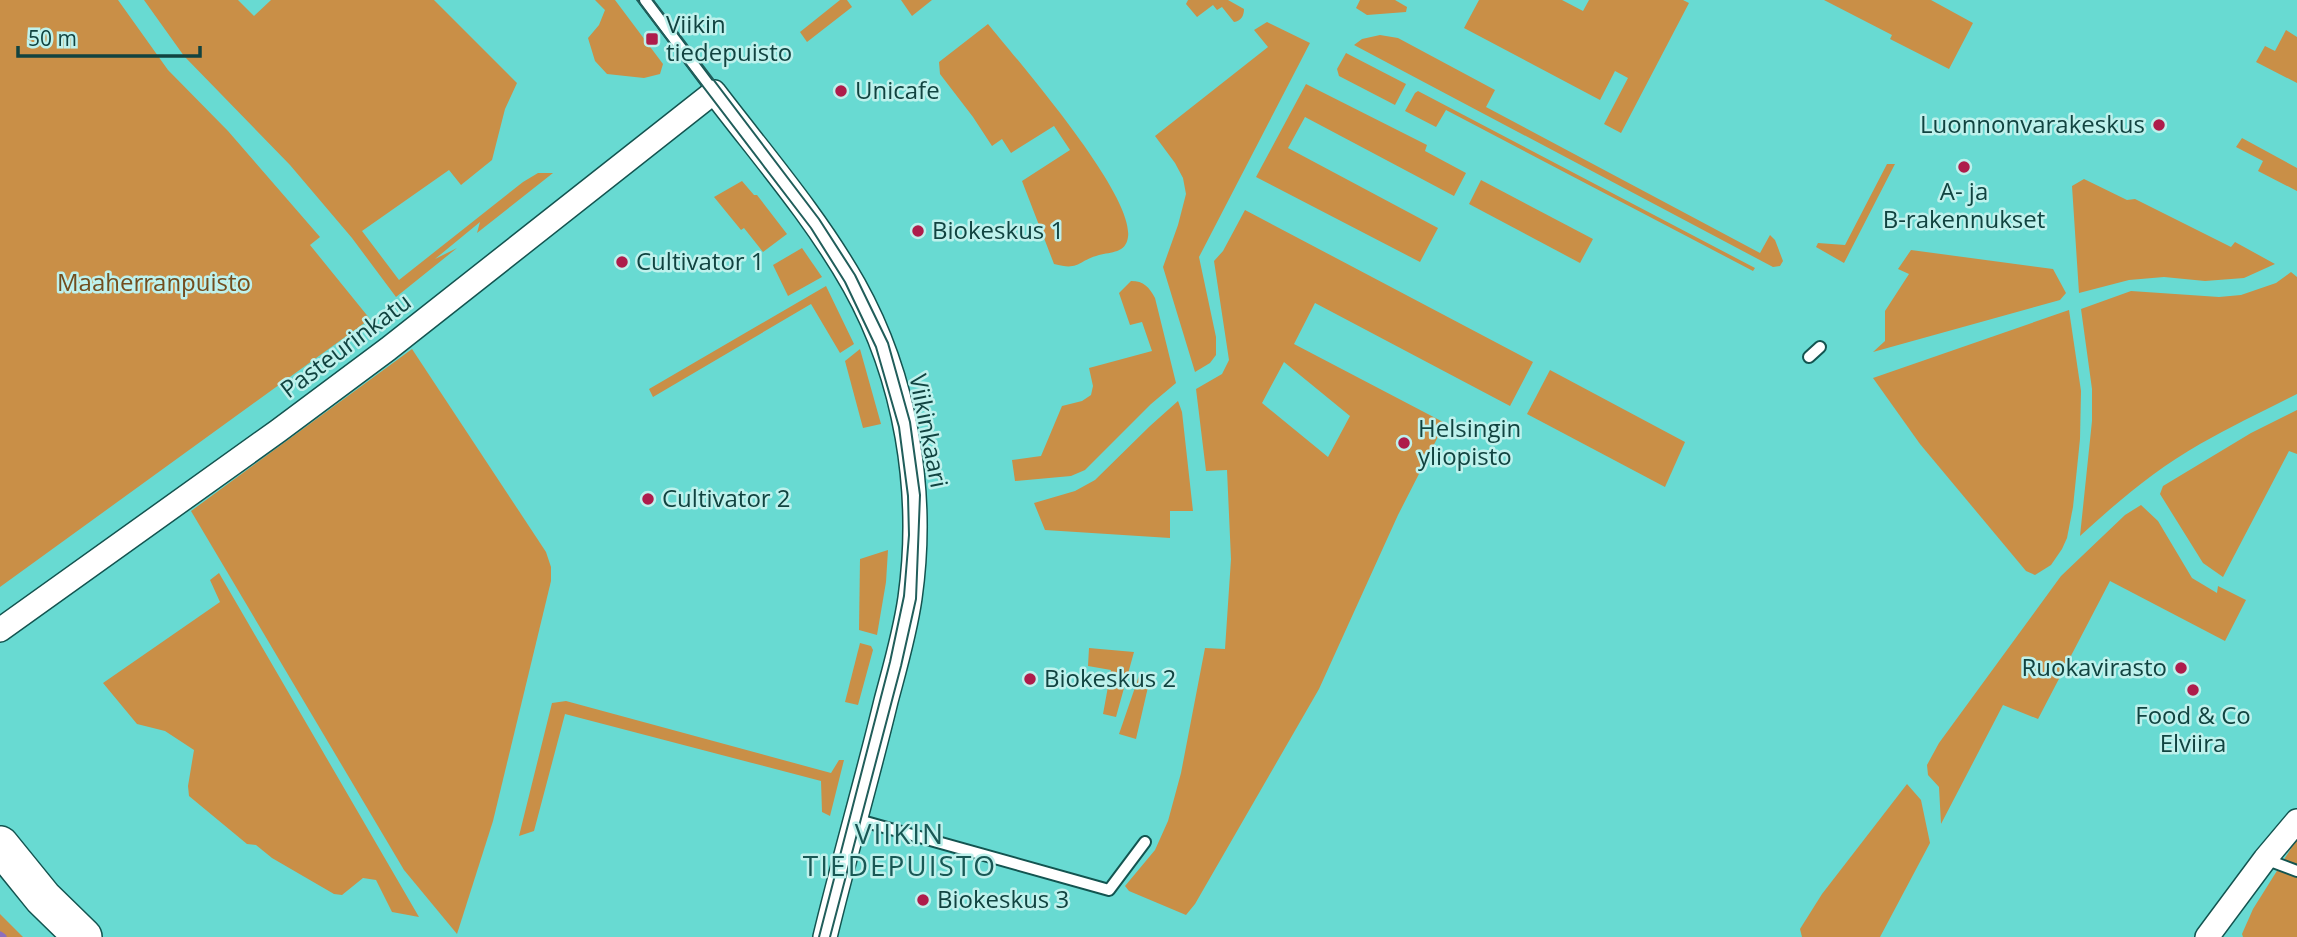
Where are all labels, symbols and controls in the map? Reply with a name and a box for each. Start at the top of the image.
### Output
place label: Viikin tiedepuisto [666,7,792,68]
scale bar [18,14,200,58]
text: 50 m [28,24,77,52]
marker: Viikin tiedepuisto [644,31,660,47]
place label: Unicafe [855,73,940,106]
marker: Unicafe [833,83,849,99]
place label: Luonnonvarakeskus [1920,107,2145,140]
marker: Luonnonvarakeskus [2151,117,2167,133]
marker: A- ja B-rakennukset [1956,159,1972,175]
place label: A- ja B-rakennukset [1883,174,2045,235]
place label: Biokeskus 1 [932,213,1064,246]
marker: Biokeskus 1 [910,223,926,239]
place label: Cultivator 1 [636,244,765,277]
marker: Cultivator 1 [614,254,630,270]
park label: Maaherranpuisto [57,265,251,298]
street label: Pasteurinkatu [273,285,417,405]
street label: Viikinkaari [902,371,957,490]
place label: Helsingin yliopisto [1418,411,1521,472]
marker: Helsingin yliopisto [1396,435,1412,451]
place label: Cultivator 2 [662,481,791,514]
marker: Cultivator 2 [640,491,656,507]
place label: Ruokavirasto [2021,650,2167,683]
marker: Ruokavirasto [2173,660,2189,676]
place label: Biokeskus 2 [1044,661,1176,694]
marker: Biokeskus 2 [1022,671,1038,687]
marker: Food & Co Elviira [2185,682,2201,698]
place label: Food & Co Elviira [2135,698,2251,759]
district label: VIIKIN TIEDEPUISTO [803,814,997,884]
place label: Biokeskus 3 [937,882,1069,915]
marker: Biokeskus 3 [915,892,931,908]

